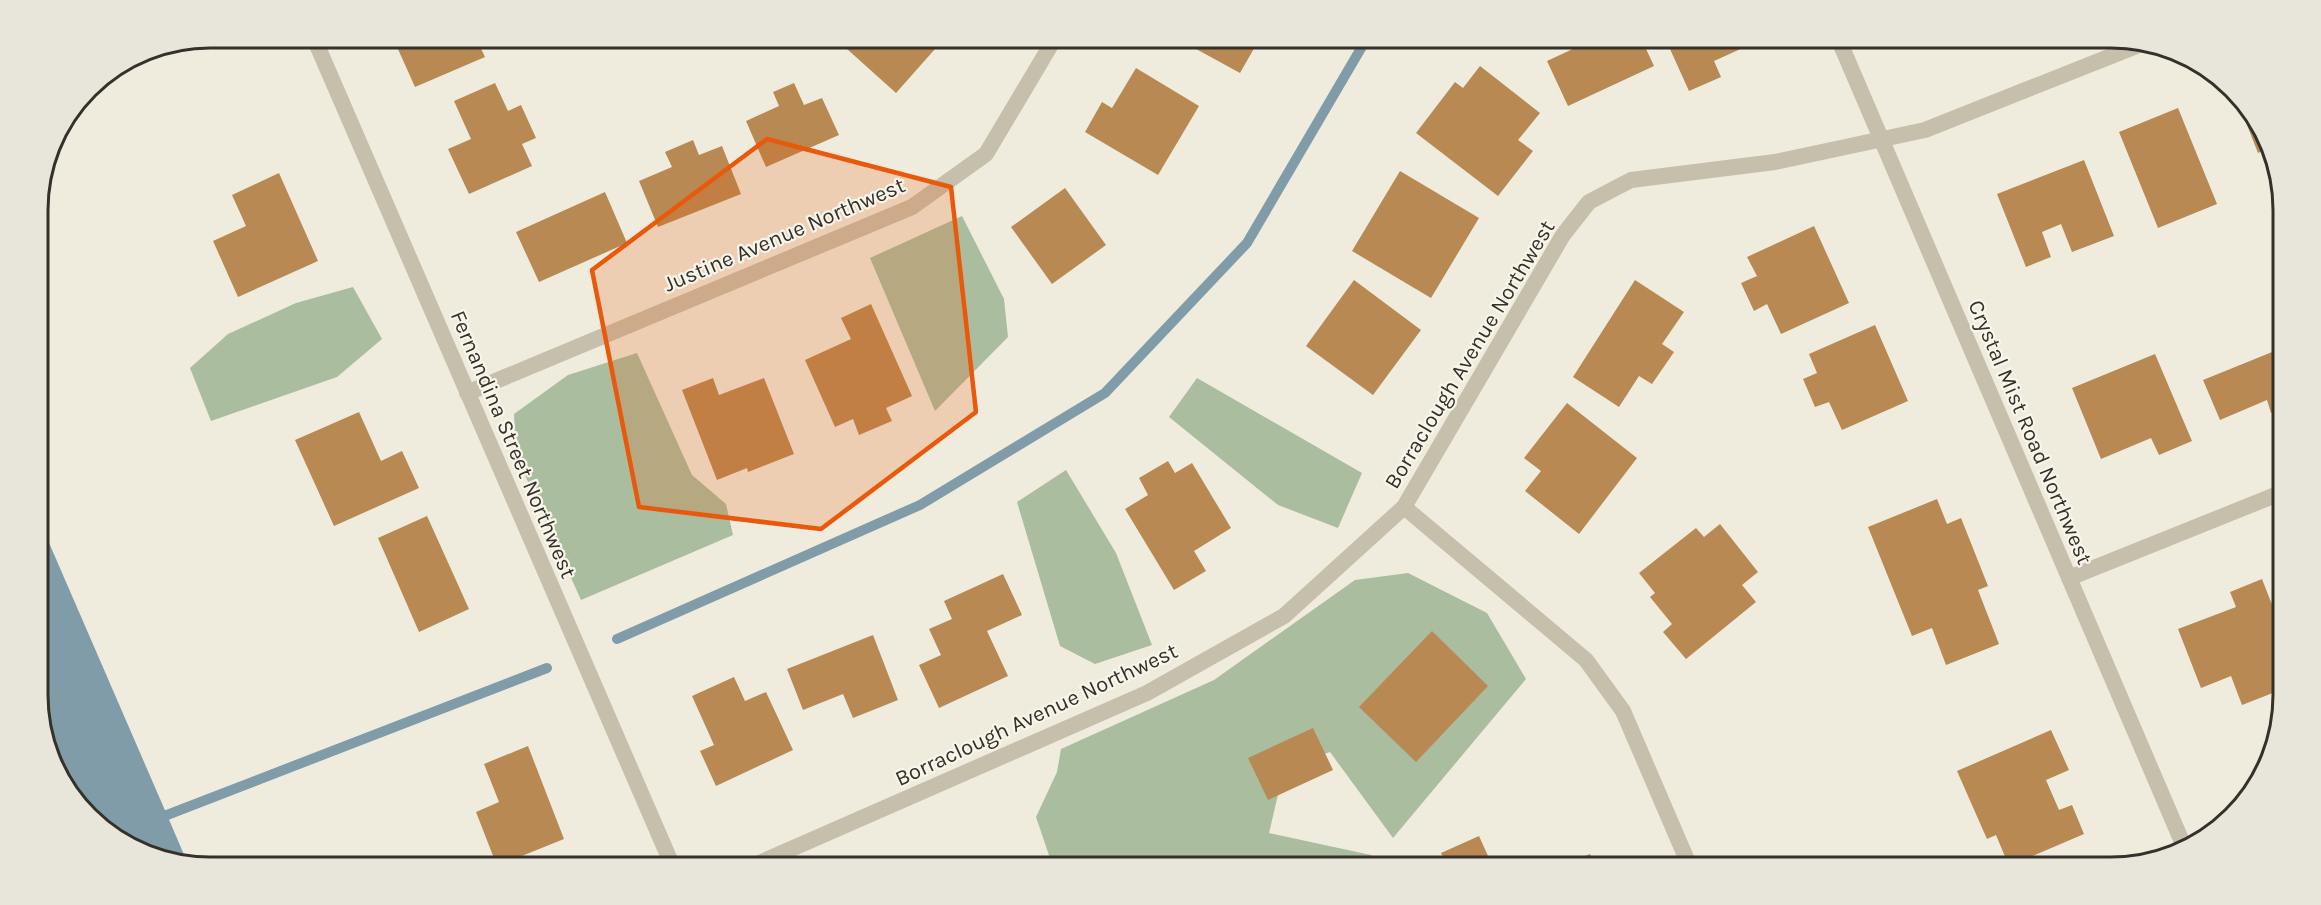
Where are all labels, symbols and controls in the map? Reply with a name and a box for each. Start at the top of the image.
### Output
street label: Justine Avenue Northwest [660,172,909,298]
street label: Borraclough Avenue Northwest [1379,215,1561,494]
street label: Crystal Mist Road Northwest [1962,296,2098,569]
street label: Fernandina Street Northwest [445,307,581,582]
street label: Borraclough Avenue Northwest [891,638,1182,792]

